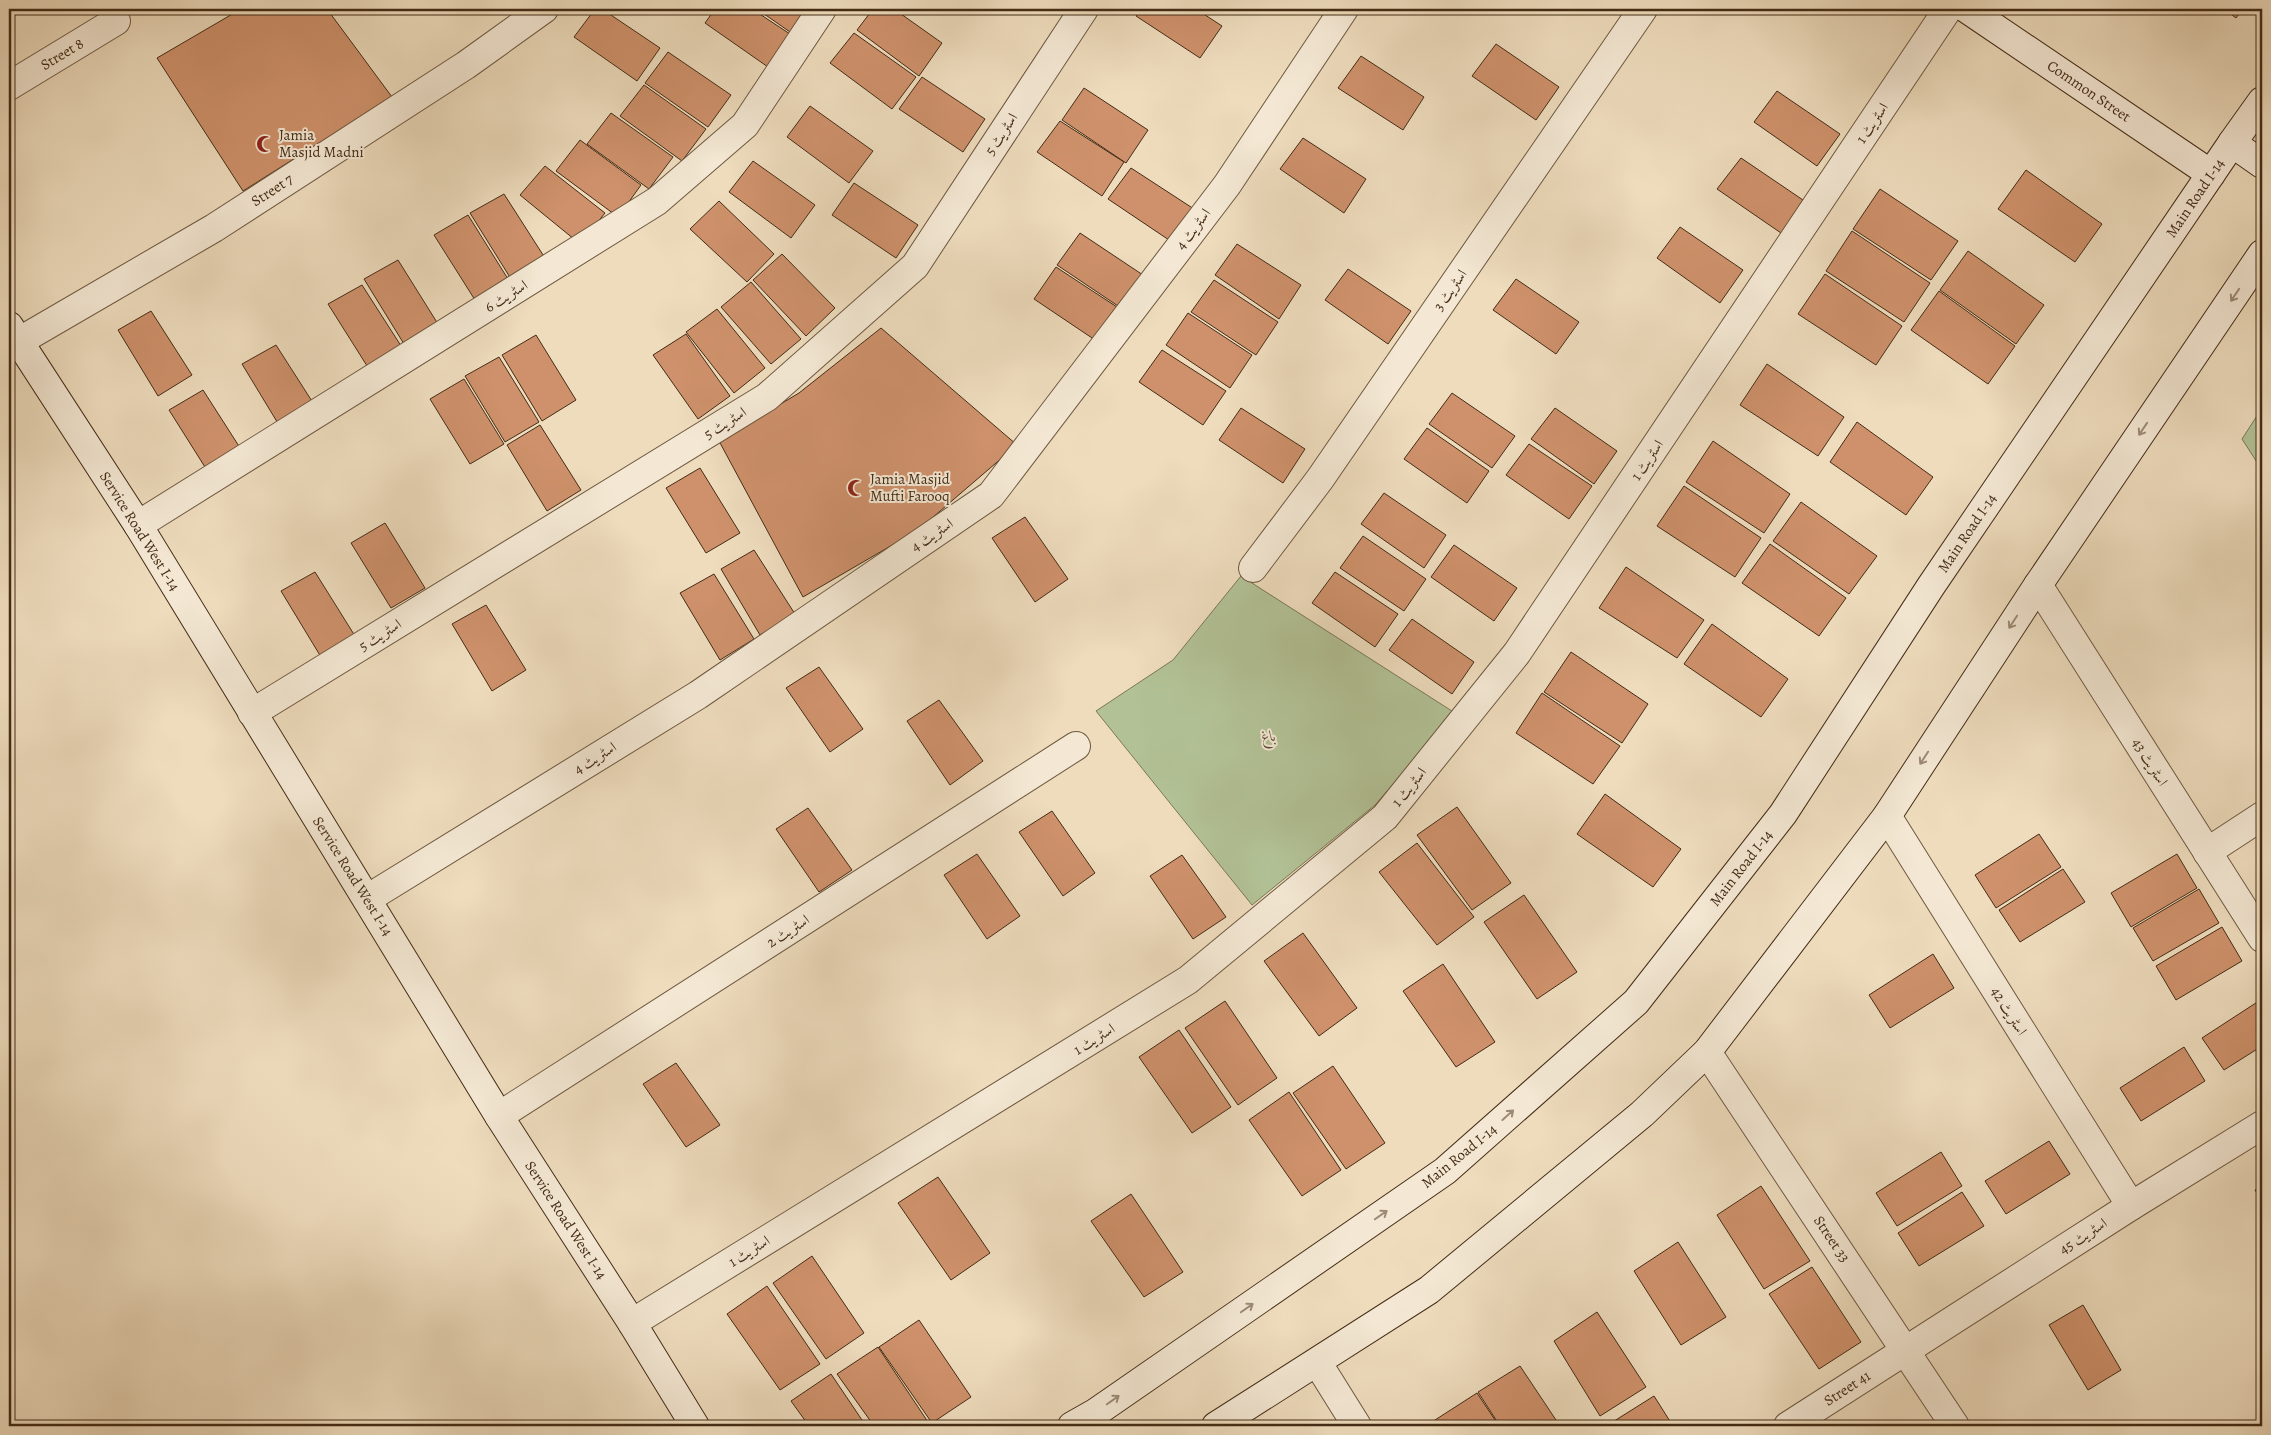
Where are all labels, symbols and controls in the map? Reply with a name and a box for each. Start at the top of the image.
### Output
street label: Street 8 [37,33,87,75]
street label: Common Street [2043,56,2135,126]
street label: اسٹریٹ 1 [1851,99,1893,147]
street label: اسٹریٹ 5 [980,109,1022,159]
place label: Jamia Masjid Madni [279,125,364,162]
mosque icon: Jamia Masjid Madni [255,134,275,154]
street label: Main Road I-14 [2161,154,2229,242]
street label: Street 7 [247,169,297,211]
street label: اسٹریٹ 4 [1171,204,1215,254]
street label: اسٹریٹ 3 [1428,265,1472,315]
street label: اسٹریٹ 6 [481,275,531,317]
one-way arrow [2230,287,2240,301]
street label: اسٹریٹ 5 [700,402,750,444]
one-way arrow [2138,422,2148,436]
street label: اسٹریٹ 1 [1626,436,1668,484]
street label: Service Road West I-14 [95,467,185,595]
place label: Jamia Masjid Mufti Farooq [870,469,951,506]
mosque icon: Jamia Masjid Mufti Farooq [846,478,866,498]
street label: Main Road I-14 [1933,489,2001,577]
street label: اسٹریٹ 4 [907,514,957,556]
street label: اسٹریٹ 5 [355,614,405,656]
one-way arrow [2008,614,2018,628]
park label: باغ [1262,726,1276,749]
street label: اسٹریٹ 43 [2127,734,2173,790]
street label: اسٹریٹ 4 [570,737,620,779]
one-way arrow [1919,750,1929,764]
street label: اسٹریٹ 1 [1387,763,1431,811]
street label: Service Road West I-14 [308,812,398,940]
street label: Main Road I-14 [1705,826,1777,910]
street label: اسٹریٹ 2 [763,910,813,952]
street label: اسٹریٹ 42 [1986,983,2032,1039]
street label: اسٹریٹ 1 [1069,1018,1119,1060]
one-way arrow [1502,1109,1515,1121]
street label: Main Road I-14 [1417,1119,1501,1193]
street label: Service Road West I-14 [520,1157,612,1283]
one-way arrow [1374,1210,1388,1220]
street label: Street 33 [1809,1212,1855,1266]
street label: اسٹریٹ 45 [2055,1213,2111,1259]
street label: اسٹریٹ 1 [724,1230,774,1272]
one-way arrow [1240,1303,1254,1313]
street label: Street 41 [1820,1366,1874,1410]
one-way arrow [1106,1395,1120,1405]

